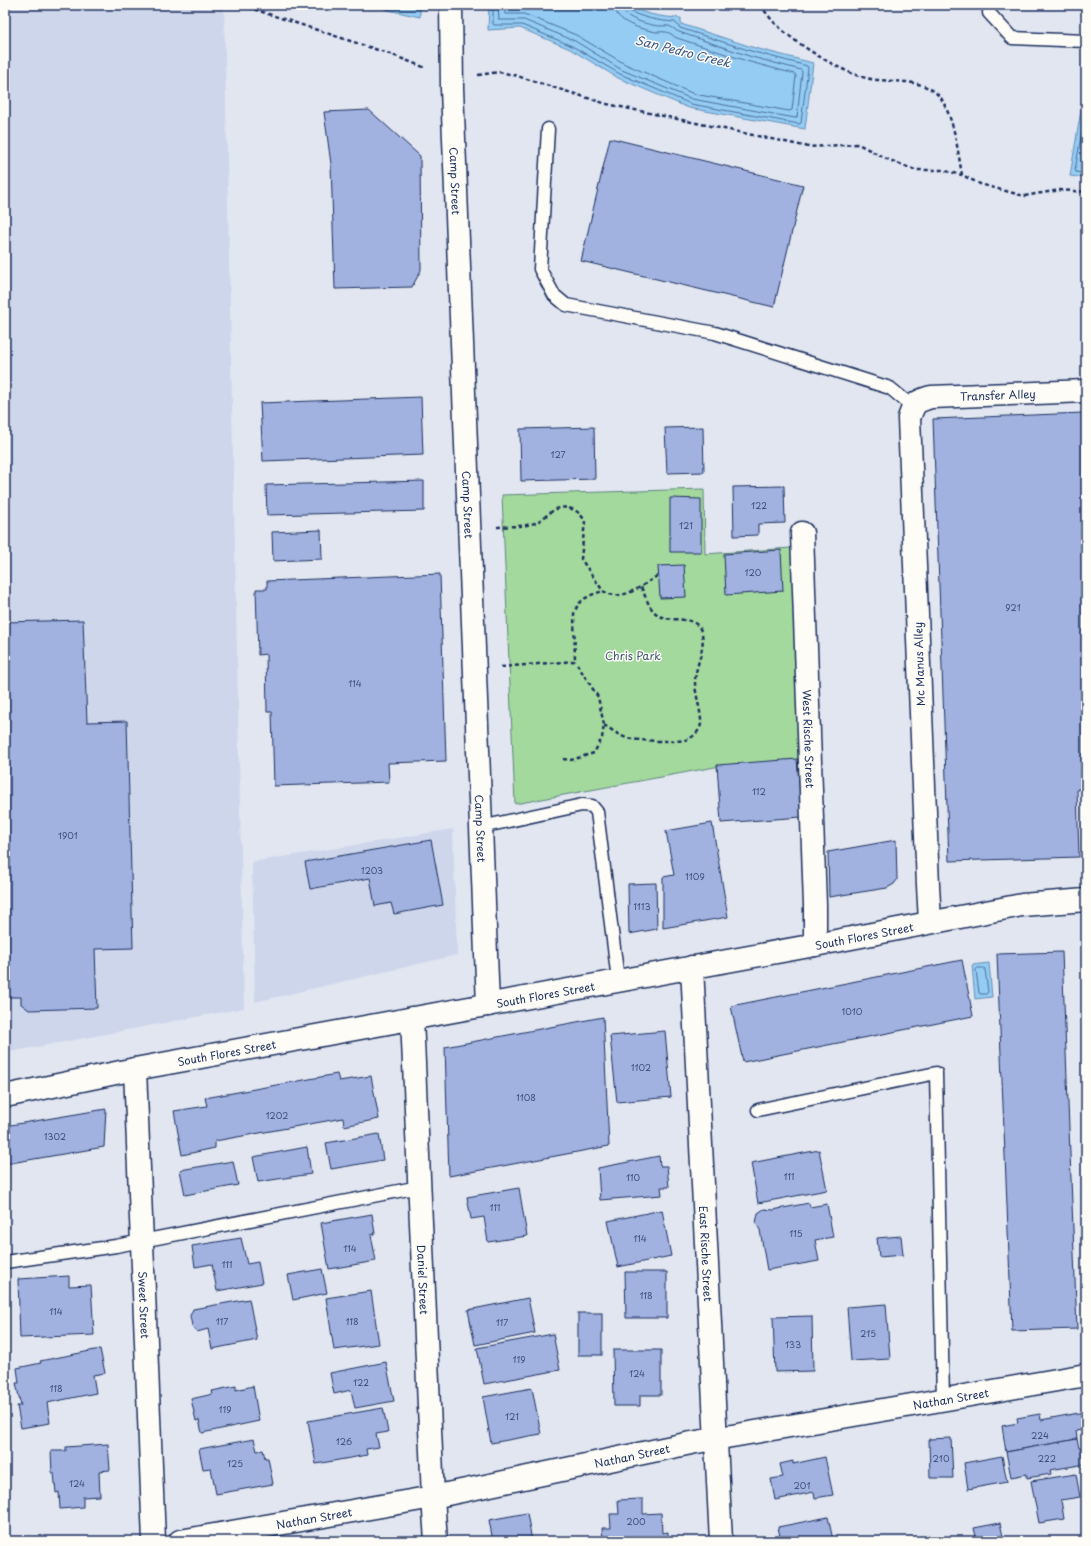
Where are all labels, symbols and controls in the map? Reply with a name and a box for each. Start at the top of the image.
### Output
water label: San Pedro Creek [634,30,733,72]
street label: Camp Street [446,147,465,216]
street label: Transfer Alley [960,384,1036,404]
house number: 127 [550,447,566,461]
street label: Camp Street [459,471,478,539]
house number: 122 [751,498,767,512]
house number: 121 [679,518,693,532]
house number: 120 [745,565,762,579]
house number: 921 [1005,600,1021,614]
street label: Mc Manus Alley [909,622,929,706]
park label: Chris Park [605,647,661,664]
house number: 114 [348,676,362,690]
street label: West Rische Street [799,689,819,789]
house number: 112 [752,784,766,798]
street label: Camp Street [471,794,491,863]
house number: 1901 [58,828,78,842]
house number: 1203 [361,863,383,877]
house number: 1109 [685,869,705,883]
house number: 1113 [633,899,651,913]
street label: South Flores Street [813,918,915,953]
street label: South Flores Street [495,977,597,1011]
house number: 1010 [842,1004,863,1018]
street label: South Flores Street [176,1035,278,1070]
house number: 1102 [631,1060,651,1074]
house number: 1108 [516,1090,536,1104]
house number: 1202 [266,1108,288,1122]
house number: 1302 [44,1129,66,1143]
house number: 111 [784,1169,794,1183]
house number: 110 [626,1170,640,1184]
house number: 111 [490,1200,500,1214]
street label: East Rische Street [696,1205,717,1302]
house number: 115 [789,1226,803,1240]
house number: 114 [633,1231,647,1245]
house number: 114 [343,1241,357,1255]
street label: Daniel Street [413,1245,434,1315]
house number: 111 [222,1257,232,1271]
street label: Sweet Street [135,1271,154,1339]
house number: 118 [639,1288,653,1302]
house number: 114 [49,1304,63,1318]
house number: 117 [216,1314,228,1328]
house number: 118 [345,1314,359,1328]
house number: 117 [496,1315,508,1329]
house number: 215 [860,1326,876,1340]
house number: 133 [785,1337,801,1351]
house number: 119 [513,1352,525,1366]
house number: 124 [629,1366,645,1380]
house number: 122 [353,1375,369,1389]
house number: 118 [49,1381,63,1395]
street label: Nathan Street [911,1383,991,1413]
house number: 119 [219,1402,231,1416]
house number: 121 [505,1409,519,1423]
house number: 224 [1031,1428,1049,1442]
house number: 126 [336,1434,352,1448]
street label: Nathan Street [593,1439,672,1472]
house number: 210 [933,1451,950,1465]
house number: 222 [1038,1451,1056,1465]
house number: 125 [227,1456,243,1470]
house number: 124 [69,1476,85,1490]
house number: 201 [794,1478,810,1492]
street label: Nathan Street [275,1503,354,1533]
house number: 200 [626,1514,646,1528]

